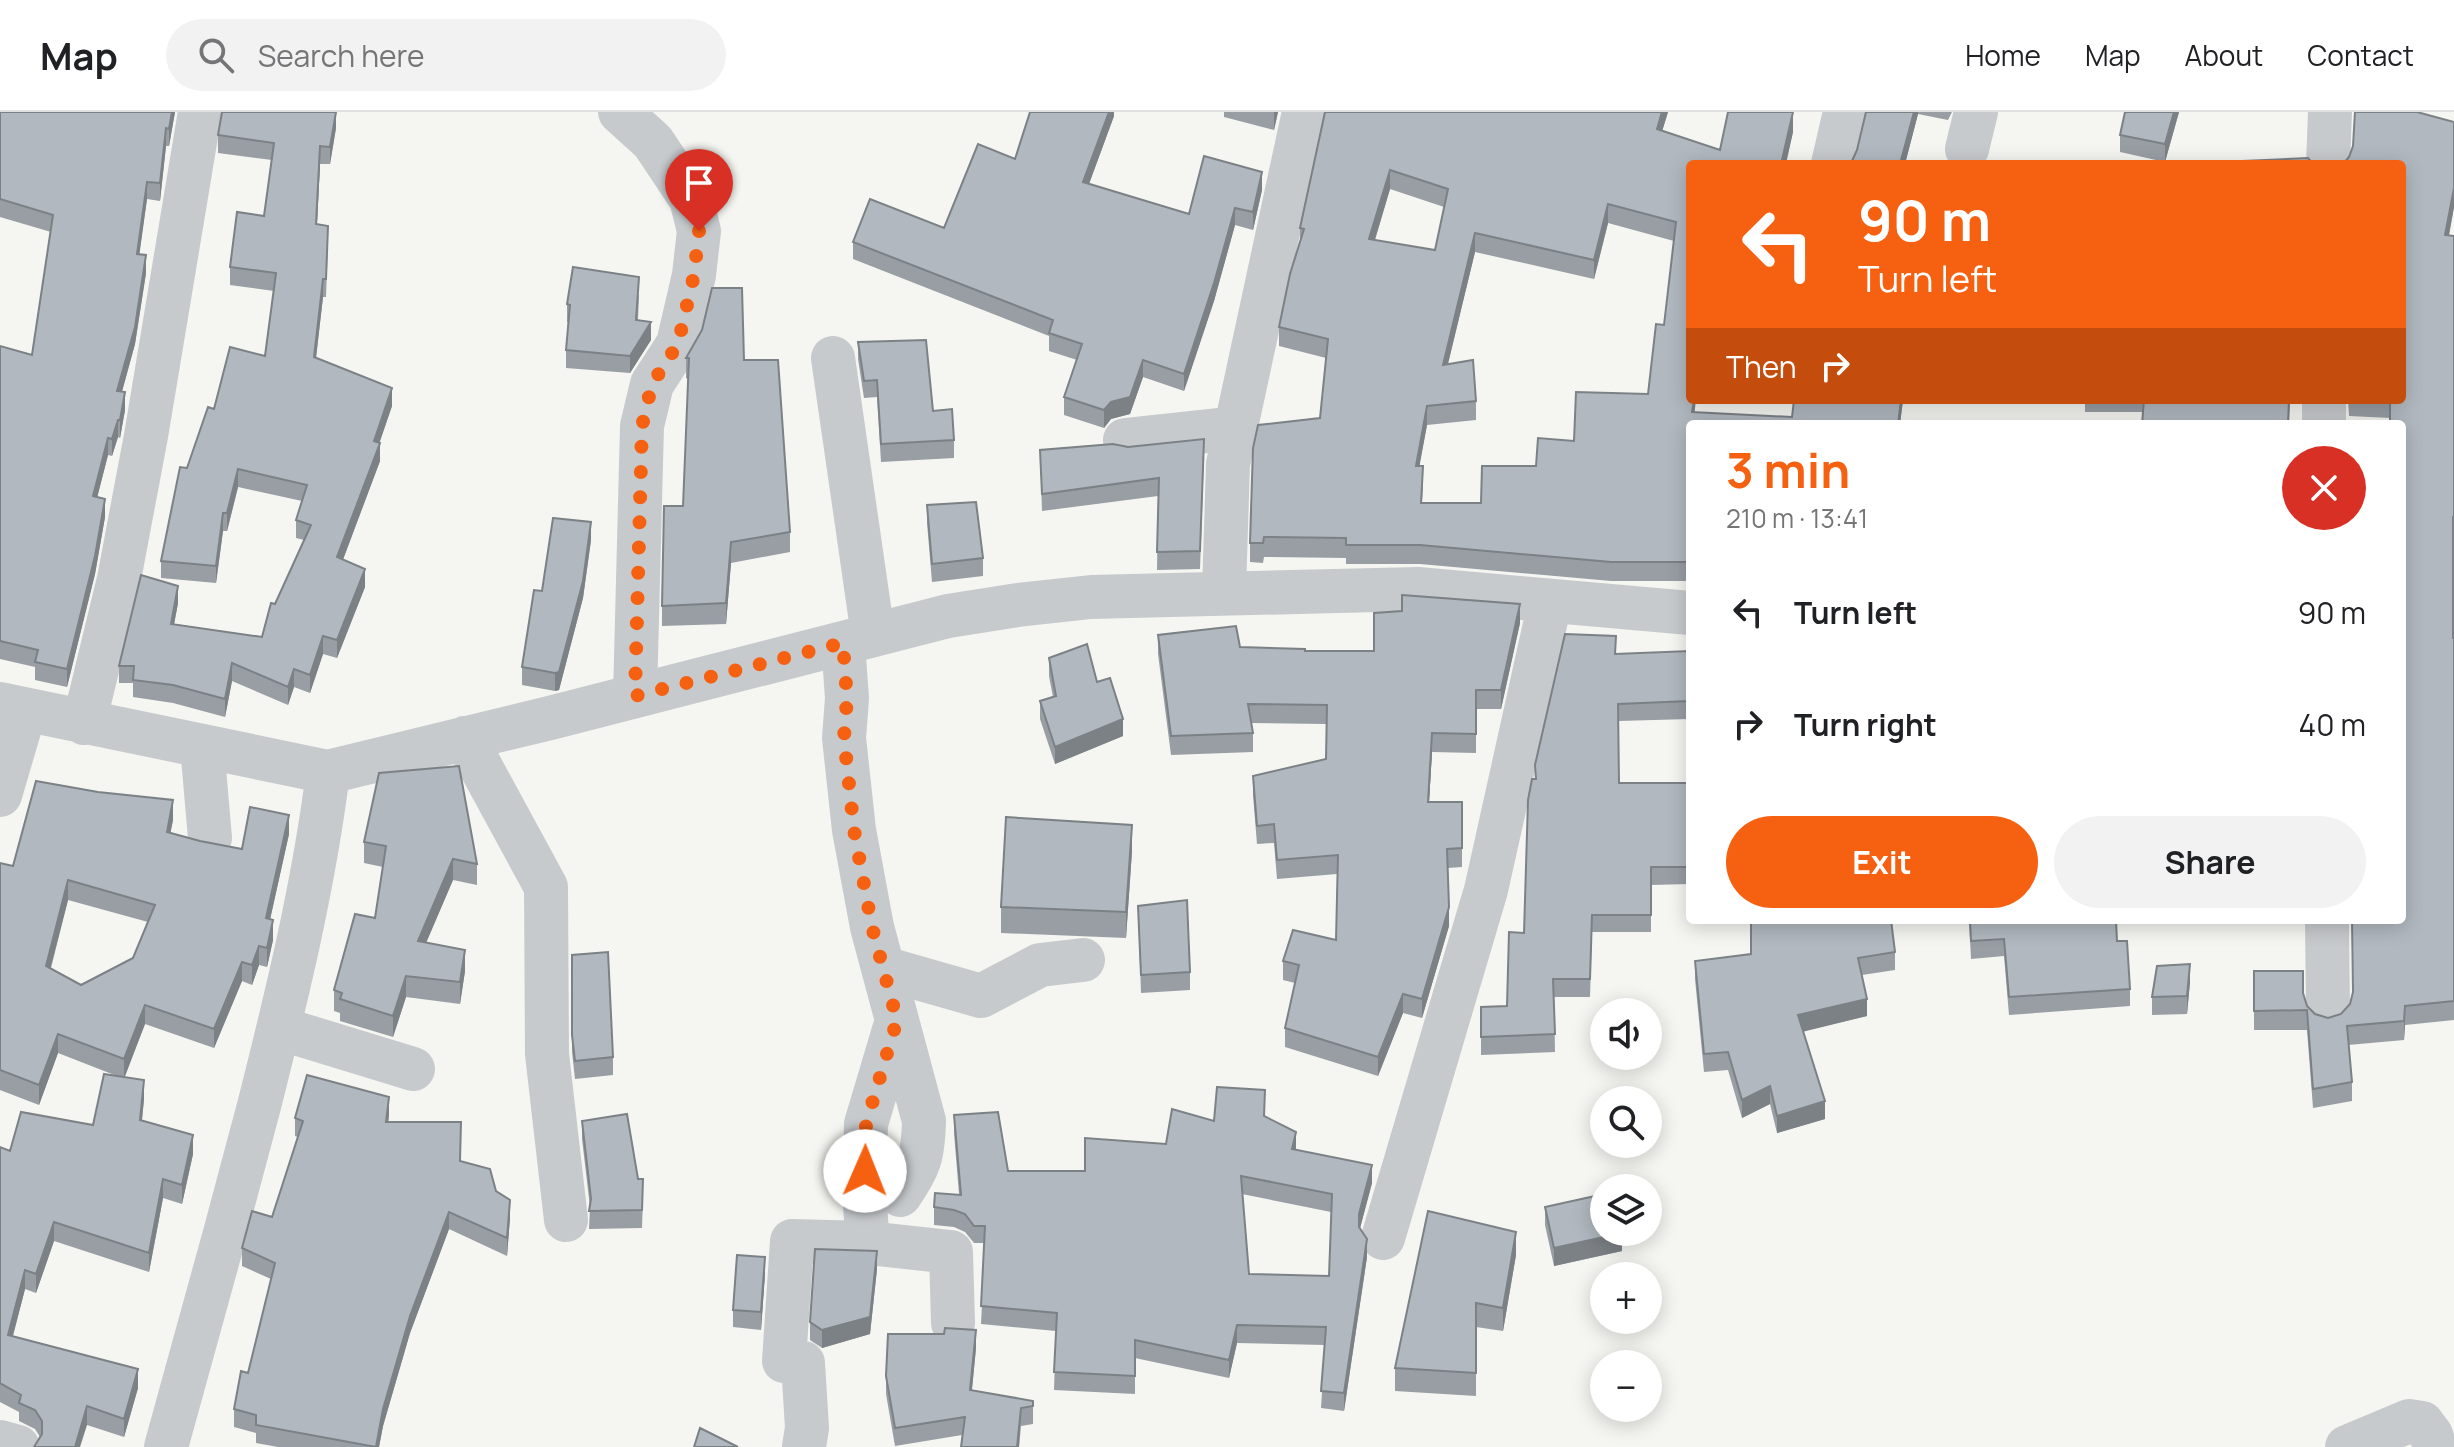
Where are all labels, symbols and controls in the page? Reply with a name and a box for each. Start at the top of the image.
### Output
search box [166,19,726,91]
text: Map [40,29,118,81]
icon: search [194,33,238,77]
text: Search here [258,35,425,76]
text: Home [1965,36,2041,74]
text: Map [2085,36,2141,74]
text: About [2185,36,2263,74]
text: Contact [2307,36,2414,74]
pin [665,149,733,231]
icon: arrive [677,161,721,205]
text: 90 m [1858,181,1991,258]
icon: left [1726,192,1830,296]
text: Turn left [1858,254,1997,303]
icon: right [1813,344,1857,388]
text: Then [1726,346,1797,387]
text: 3 min [1726,437,1850,502]
button: close [2282,446,2366,530]
text: 210 m · 13:41 [1726,500,1868,536]
icon: left [1726,590,1770,634]
text: Turn left [1794,592,1917,633]
text: 90 m [2298,592,2366,633]
icon: right [1726,702,1770,746]
text: Turn right [1794,704,1937,745]
text: 40 m [2299,704,2366,745]
button: Exit [1726,816,2038,908]
button: Share [2054,816,2366,908]
map controls [1590,998,1662,1422]
button: sound [1590,998,1662,1070]
button: search [1590,1086,1662,1158]
position arrow [823,1129,907,1213]
button: layers [1590,1174,1662,1246]
button: + [1590,1262,1662,1334]
button: − [1590,1350,1662,1422]

